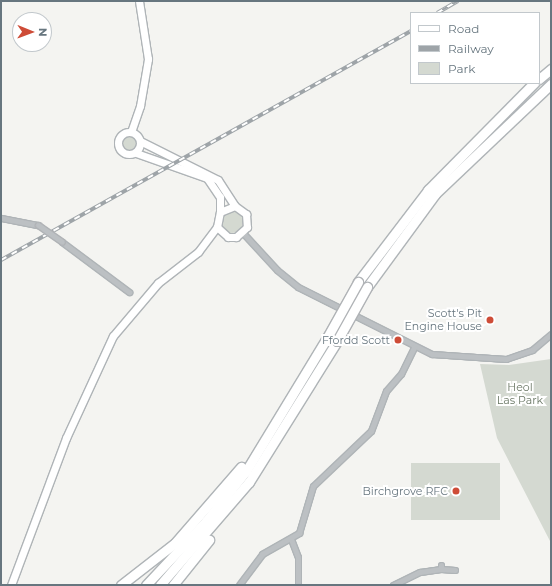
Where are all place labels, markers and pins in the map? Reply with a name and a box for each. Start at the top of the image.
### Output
place label: Scott's Pit Engine House [405,307,482,333]
marker: Scott's Pit Engine House [485,315,495,325]
place label: Ffordd Scott [322,333,390,347]
marker: Ffordd Scott [393,335,403,345]
place label: Birchgrove RFC [362,484,448,498]
marker: Birchgrove RFC [451,486,461,496]

